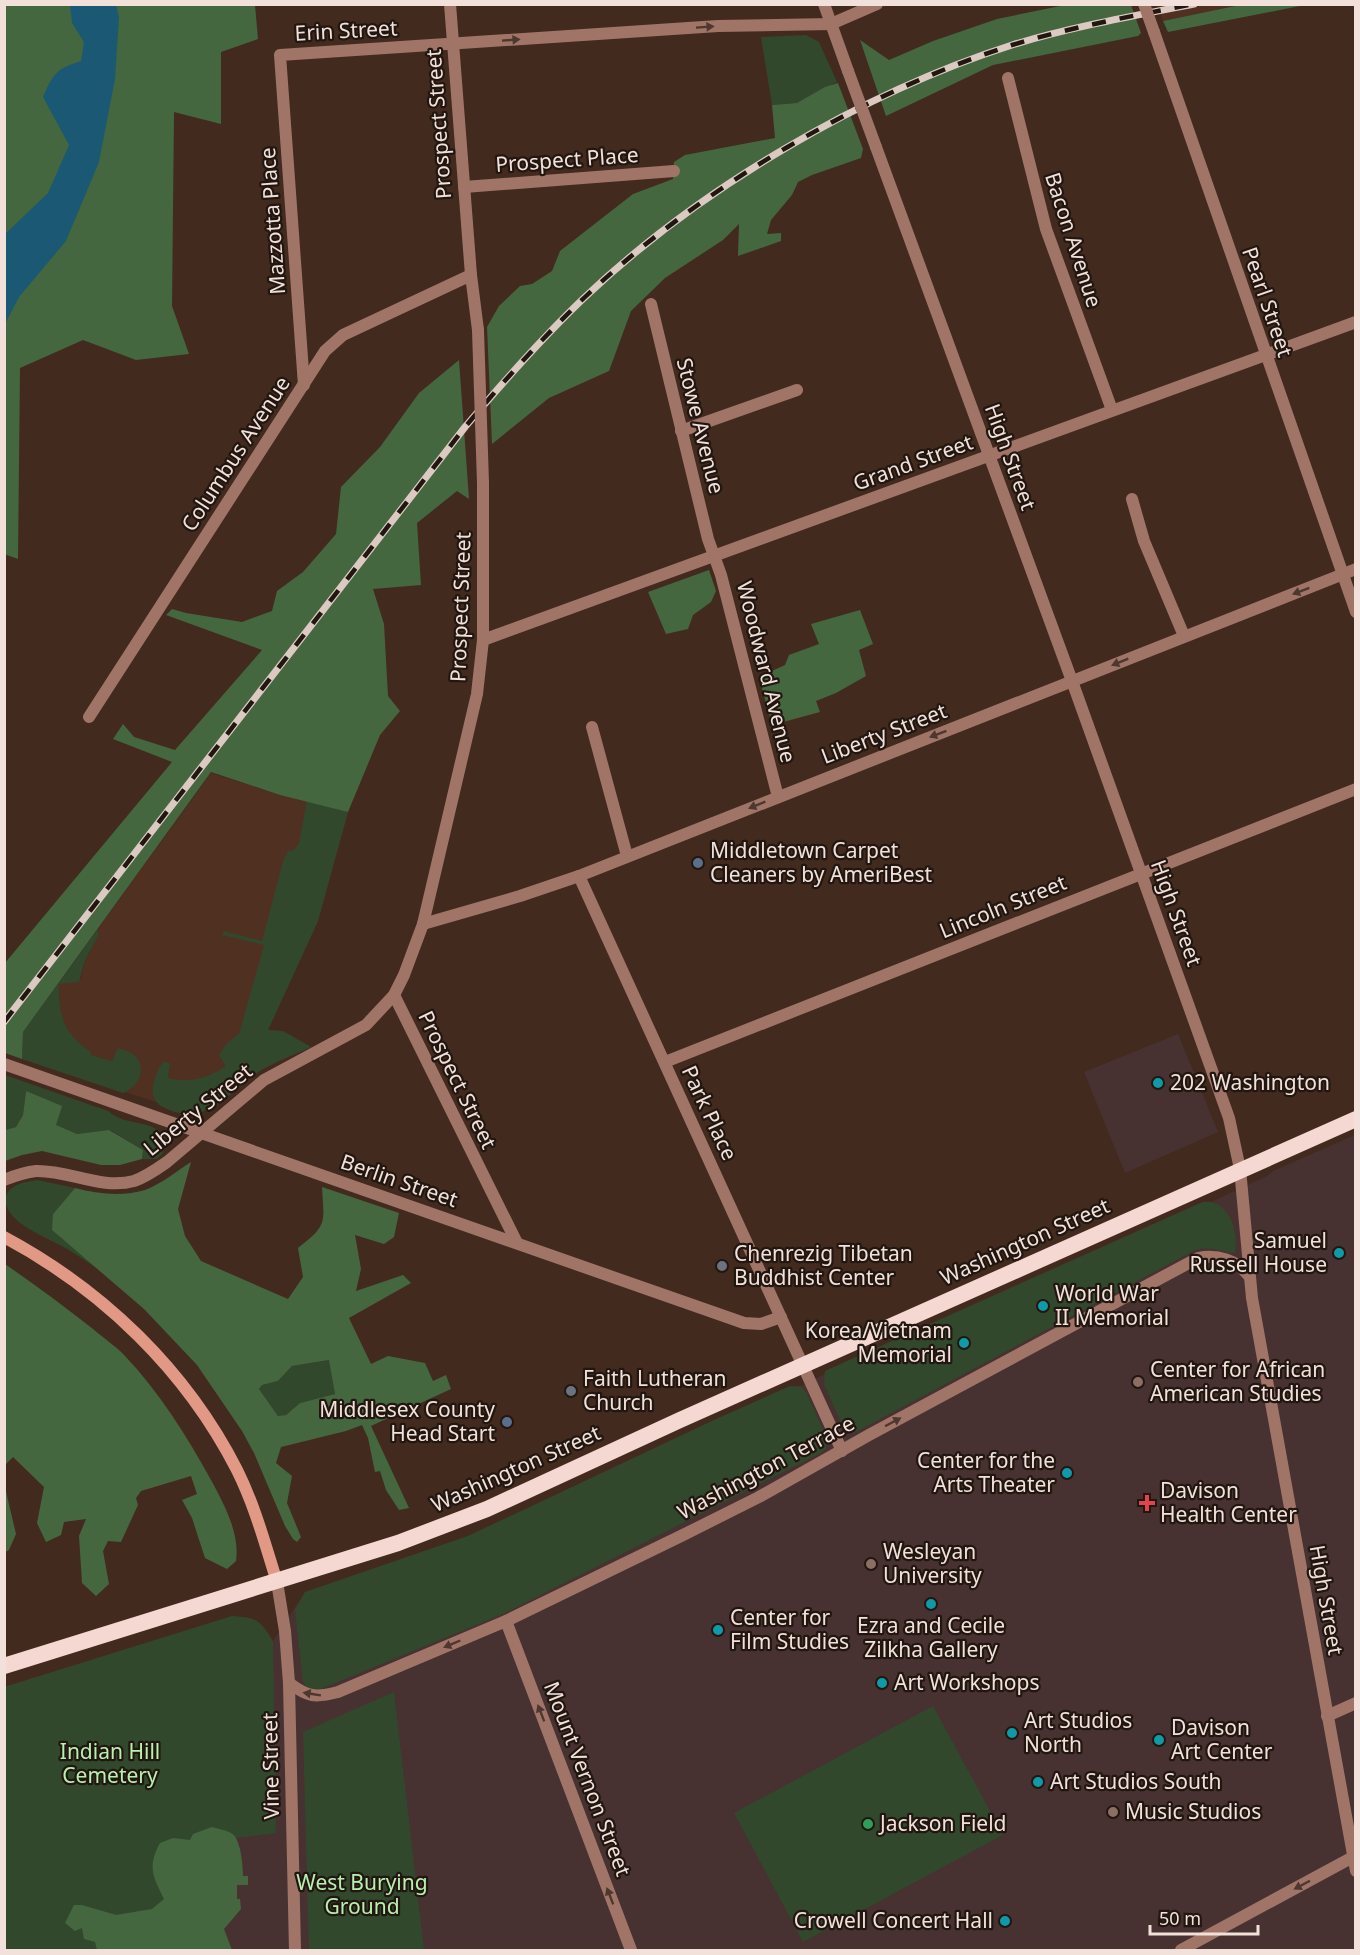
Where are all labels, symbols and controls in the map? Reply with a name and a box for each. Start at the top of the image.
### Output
street label: Erin Street [294,13,398,47]
one-way arrow [696,22,715,31]
one-way arrow [501,36,520,45]
street label: Prospect Street [419,48,457,200]
street label: Prospect Place [494,140,639,178]
street label: Mazzotta Place [253,147,291,296]
street label: Bacon Avenue [1039,169,1109,311]
street label: Pearl Street [1236,243,1300,361]
street label: Stowe Avenue [671,355,731,497]
street label: Columbus Avenue [175,371,296,536]
street label: High Street [979,400,1043,514]
street label: Grand Street [849,427,977,497]
street label: Prospect Street [443,531,477,683]
street label: Woodward Avenue [731,578,803,765]
one-way arrow [1292,587,1310,596]
one-way arrow [1110,657,1128,667]
street label: Liberty Street [817,696,951,770]
one-way arrow [929,730,947,739]
one-way arrow [748,801,766,810]
place label: Middletown Carpet Cleaners by AmeriBest [710,836,933,888]
marker: Middletown Carpet Cleaners by AmeriBest [691,856,705,870]
street label: High Street [1145,856,1209,970]
street label: Lincoln Street [935,868,1071,944]
street label: Prospect Street [412,1006,504,1154]
street label: Liberty Street [137,1056,258,1162]
street label: Park Place [676,1061,744,1165]
place label: 202 Washington [1170,1068,1330,1096]
marker: 202 Washington [1151,1076,1165,1090]
street label: Berlin Street [337,1147,462,1213]
street label: Washington Street [935,1191,1114,1291]
place label: Samuel Russell House [1190,1226,1327,1278]
place label: Chenrezig Tibetan Buddhist Center [734,1239,913,1291]
marker: Samuel Russell House [1332,1246,1346,1260]
marker: Chenrezig Tibetan Buddhist Center [715,1259,729,1273]
place label: World War II Memorial [1055,1279,1169,1331]
marker: World War II Memorial [1036,1299,1050,1313]
place label: Korea/Vietnam Memorial [805,1316,952,1368]
marker: Korea/Vietnam Memorial [957,1336,971,1350]
place label: Center for African American Studies [1150,1355,1325,1407]
place label: Faith Lutheran Church [583,1364,727,1416]
marker: Center for African American Studies [1131,1375,1145,1389]
marker: Faith Lutheran Church [564,1384,578,1398]
place label: Middlesex County Head Start [319,1395,495,1447]
street label: Washington Terrace [672,1409,859,1526]
marker: Middlesex County Head Start [500,1415,514,1429]
one-way arrow [885,1417,902,1427]
street label: Washington Street [426,1418,605,1518]
place label: Center for the Arts Theater [917,1446,1055,1498]
marker: Center for the Arts Theater [1060,1466,1074,1480]
place label: Davison Health Center [1160,1476,1297,1528]
marker: Davison Health Center [1138,1494,1156,1512]
place label: Wesleyan University [883,1537,982,1589]
street label: High Street [1304,1543,1350,1657]
marker: Wesleyan University [864,1557,878,1571]
marker: Ezra and Cecile Zilkha Gallery [924,1597,938,1611]
place label: Center for Film Studies [730,1603,849,1655]
place label: Ezra and Cecile Zilkha Gallery [857,1611,1005,1663]
marker: Center for Film Studies [711,1623,725,1637]
one-way arrow [444,1639,461,1648]
place label: Art Workshops [894,1668,1040,1696]
marker: Art Workshops [875,1676,889,1690]
street label: Mount Vernon Street [538,1677,638,1880]
one-way arrow [302,1689,321,1698]
one-way arrow [536,1704,546,1722]
place label: Art Studios North [1024,1706,1132,1758]
street label: Vine Street [255,1712,285,1820]
place label: Davison Art Center [1171,1713,1273,1765]
marker: Art Studios North [1005,1726,1019,1740]
marker: Davison Art Center [1152,1733,1166,1747]
park label: Indian Hill Cemetery [60,1737,160,1789]
place label: Art Studios South [1050,1767,1222,1795]
marker: Art Studios South [1031,1775,1045,1789]
place label: Music Studios [1125,1797,1261,1825]
marker: Music Studios [1106,1805,1120,1819]
place label: Jackson Field [878,1809,1007,1837]
marker: Jackson Field [861,1817,875,1831]
park label: West Burying Ground [296,1868,428,1920]
one-way arrow [1293,1880,1310,1890]
one-way arrow [605,1887,614,1905]
scale bar [1150,1898,1258,1936]
place label: Crowell Concert Hall [794,1906,993,1934]
text: 50 m [1159,1906,1201,1930]
marker: Crowell Concert Hall [998,1914,1012,1928]

